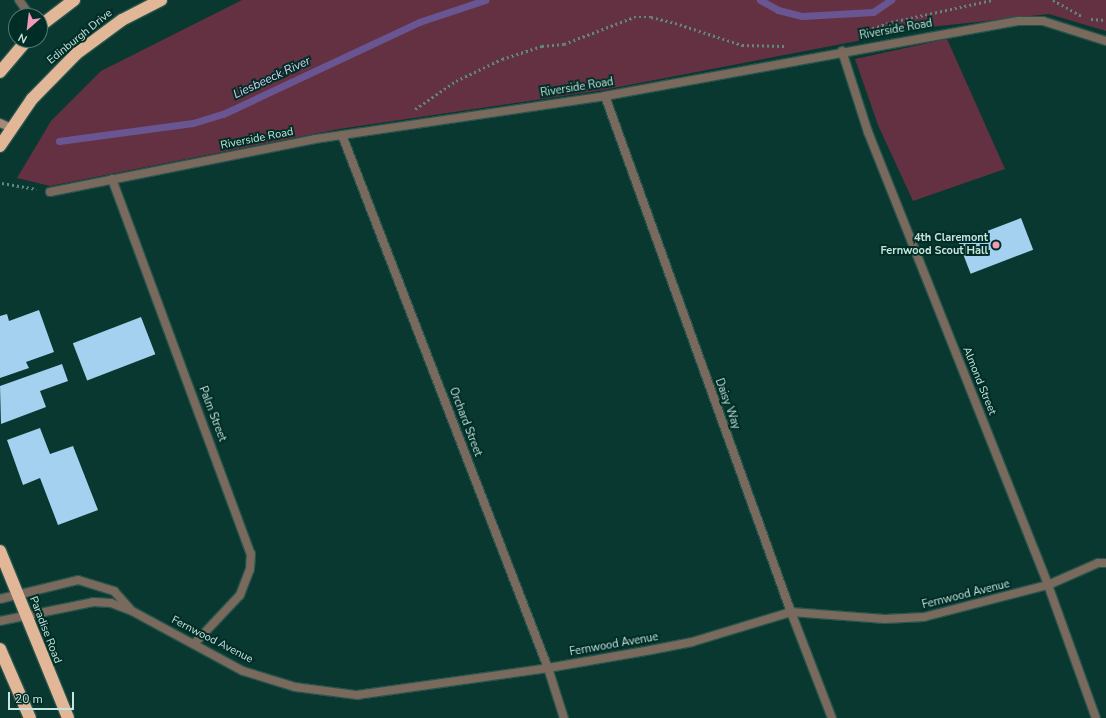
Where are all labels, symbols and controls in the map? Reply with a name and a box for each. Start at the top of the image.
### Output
street label: Edinburgh Drive [45,7,115,67]
north arrow [8,8,48,48]
street label: Riverside Road [859,17,933,43]
text: N [15,30,30,47]
water label: Liesbeeck River [231,54,313,102]
street label: Riverside Road [540,76,614,100]
street label: Riverside Road [220,125,294,153]
place label: 4th Claremont Fernwood Scout Hall [880,232,988,258]
marker: 4th Claremont Fernwood Scout Hall [991,240,1001,250]
street label: Almond Street [959,345,999,417]
street label: Daisy Way [712,377,742,431]
street label: Palm Street [195,385,229,443]
street label: Orchard Street [446,386,484,458]
street label: Fernwood Avenue [921,578,1011,612]
street label: Paradise Road [26,595,64,665]
street label: Fernwood Avenue [169,614,255,666]
street label: Fernwood Avenue [569,631,659,659]
scale bar [10,684,76,710]
text: 20 m [15,691,43,707]

